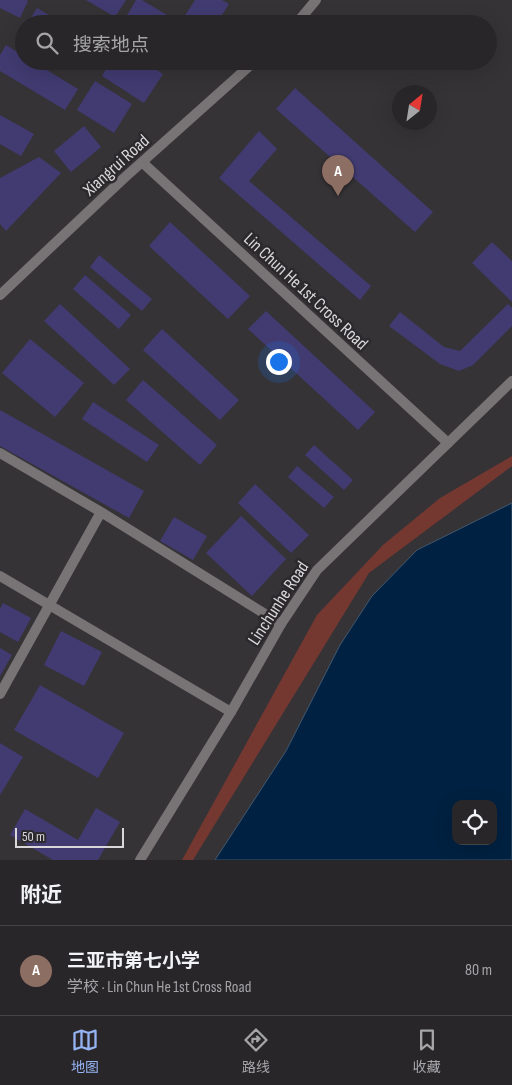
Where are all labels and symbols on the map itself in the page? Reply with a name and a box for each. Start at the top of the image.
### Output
north arrow [392,85,437,130]
street label: Xiangrui Road [78,130,154,201]
pin: A [322,155,354,196]
street label: Lin Chun He 1st Cross Road [239,228,372,354]
your location [266,349,292,375]
street label: Linchunhe Road [244,557,313,649]
scale bar [15,825,124,848]

